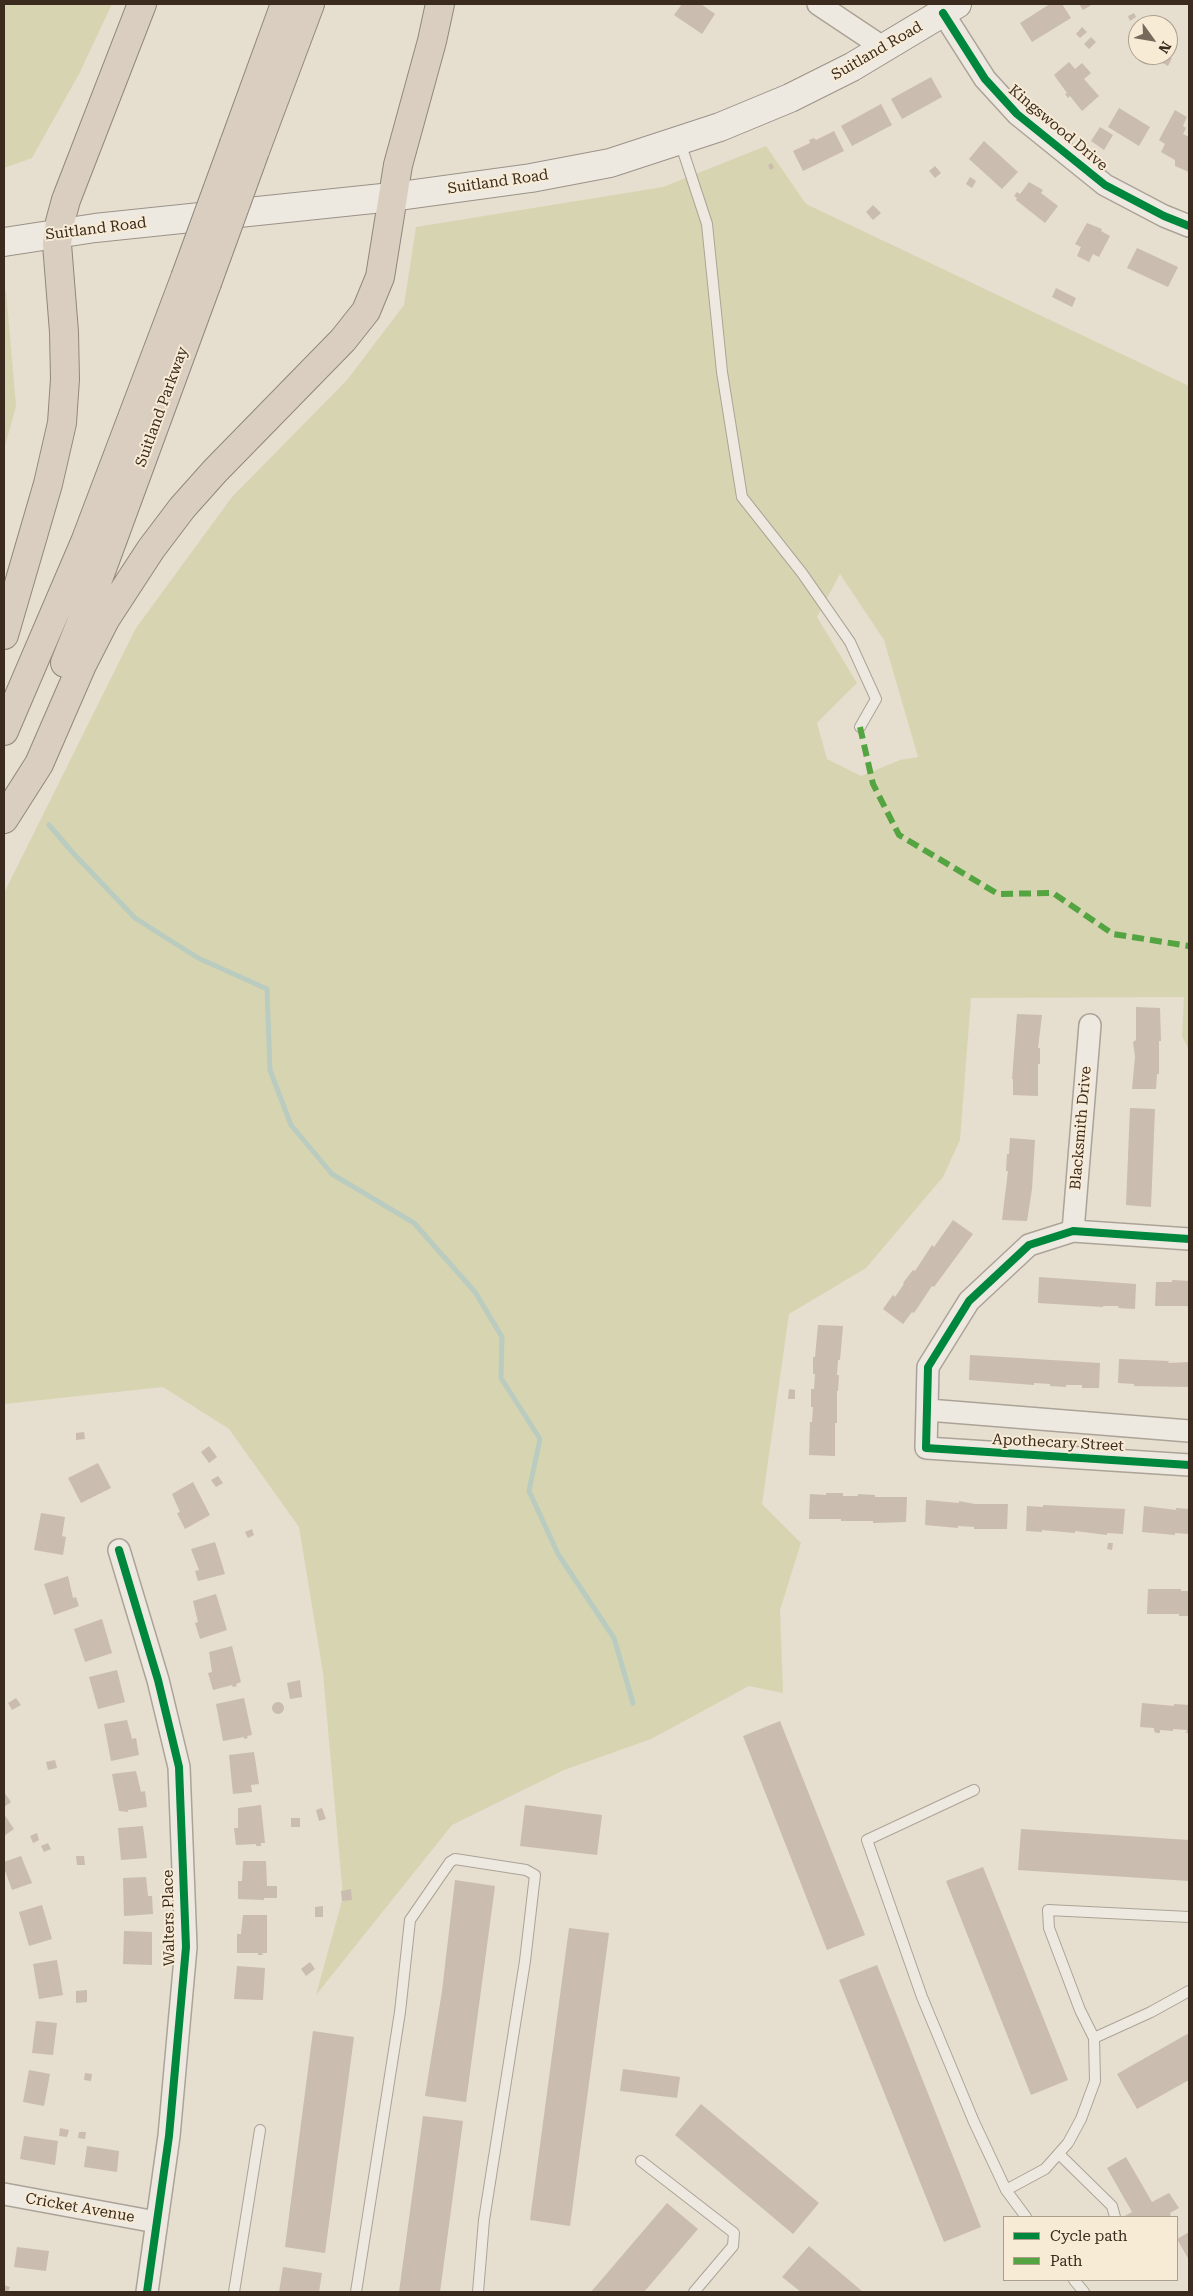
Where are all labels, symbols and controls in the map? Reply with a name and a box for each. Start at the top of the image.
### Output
north arrow [1128,15,1178,65]
street label: Suitland Road [828,18,926,84]
text: N [1155,39,1175,56]
street label: Kingswood Drive [1005,81,1111,175]
street label: Suitland Road [446,166,550,198]
street label: Suitland Road [44,214,148,244]
street label: Suitland Parkway [132,344,192,470]
street label: Blacksmith Drive [1067,1065,1095,1191]
street label: Apothecary Street [992,1431,1124,1455]
street label: Walters Place [159,1869,179,1967]
street label: Cricket Avenue [24,2190,136,2226]
legend [1003,2216,1178,2281]
text: Cycle path [1050,2227,1127,2245]
text: Path [1050,2252,1083,2270]

